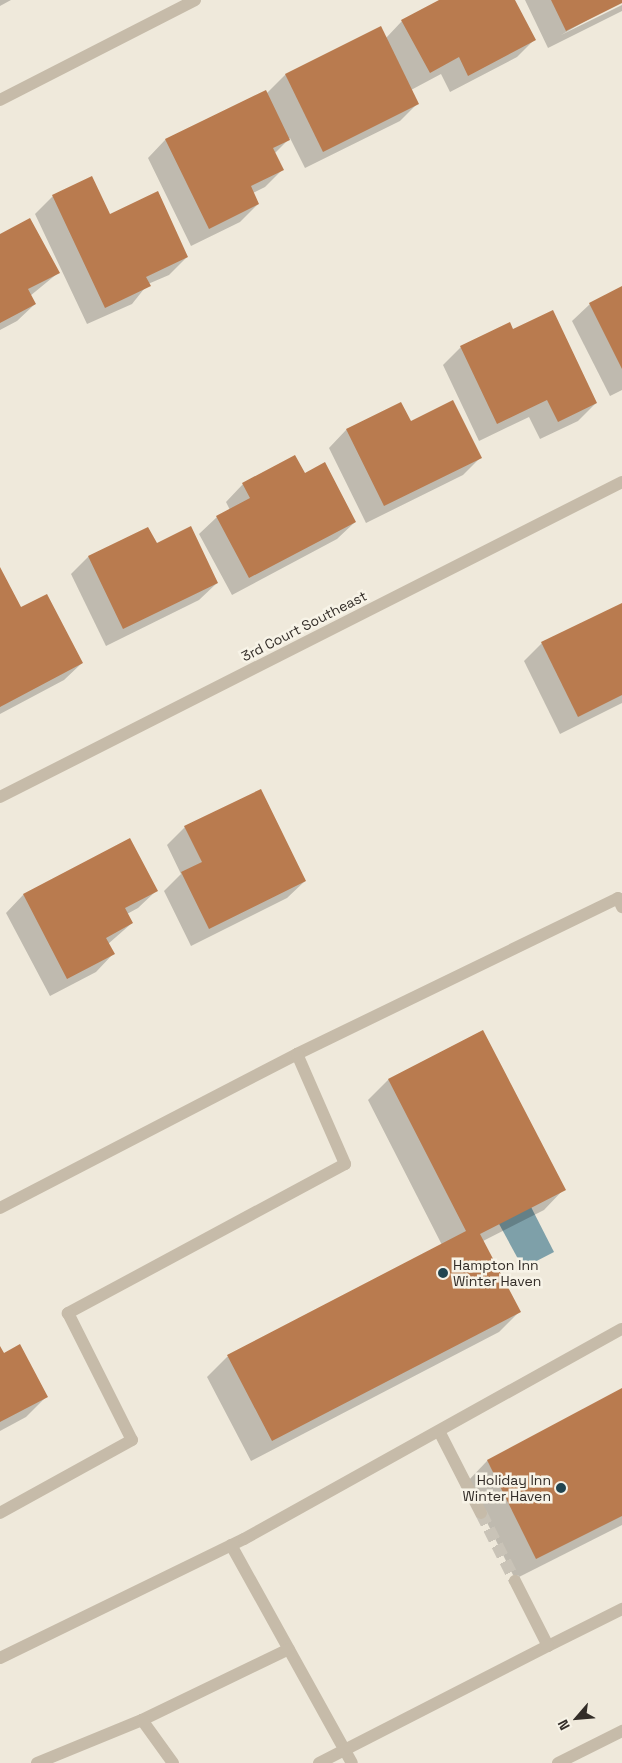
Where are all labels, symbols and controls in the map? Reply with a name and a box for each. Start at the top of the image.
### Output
street label: 3rd Court Southeast [239,587,369,665]
place label: Hampton Inn Winter Haven [453,1257,541,1290]
marker: Hampton Inn Winter Haven [437,1267,449,1279]
place label: Holiday Inn Winter Haven [463,1472,551,1504]
marker: Holiday Inn Winter Haven [555,1482,567,1494]
north arrow [552,1693,602,1743]
text: N [553,1717,574,1733]

